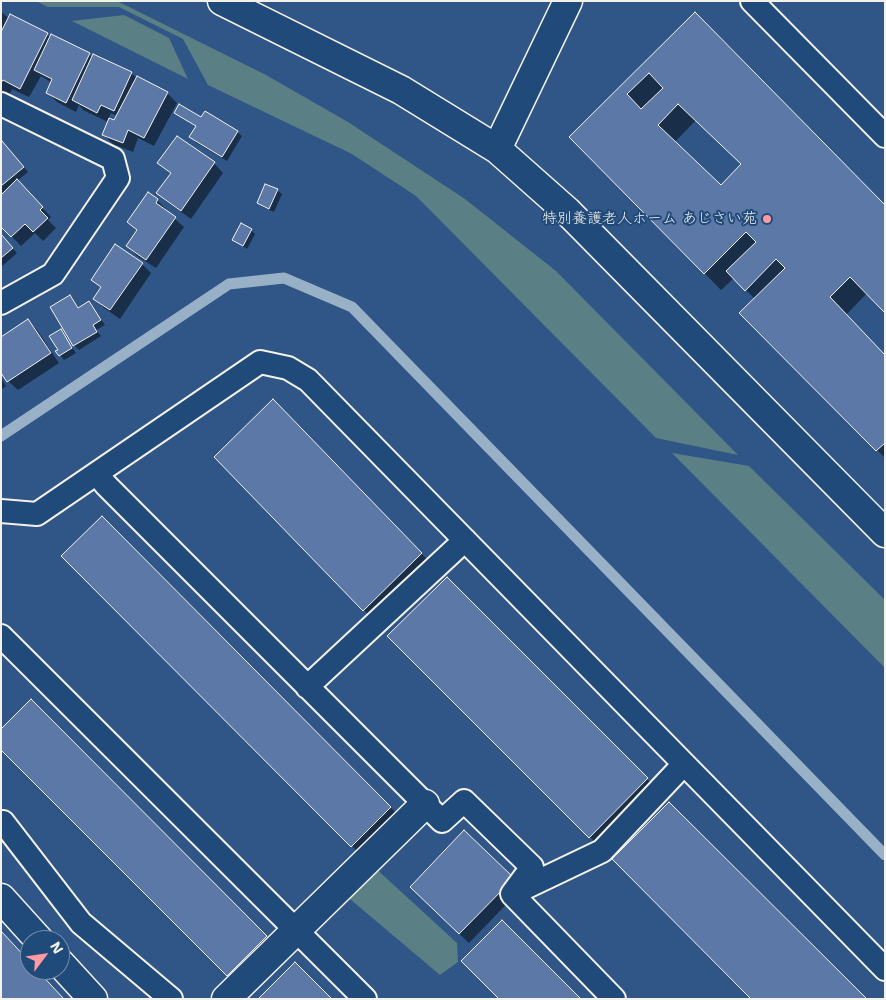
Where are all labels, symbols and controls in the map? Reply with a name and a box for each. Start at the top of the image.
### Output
place label: 特別養護老人ホーム あじさい苑 [542,210,757,228]
marker: 特別養護老人ホーム あじさい苑 [761,213,773,225]
north arrow [20,930,70,980]
text: N [46,938,68,957]

